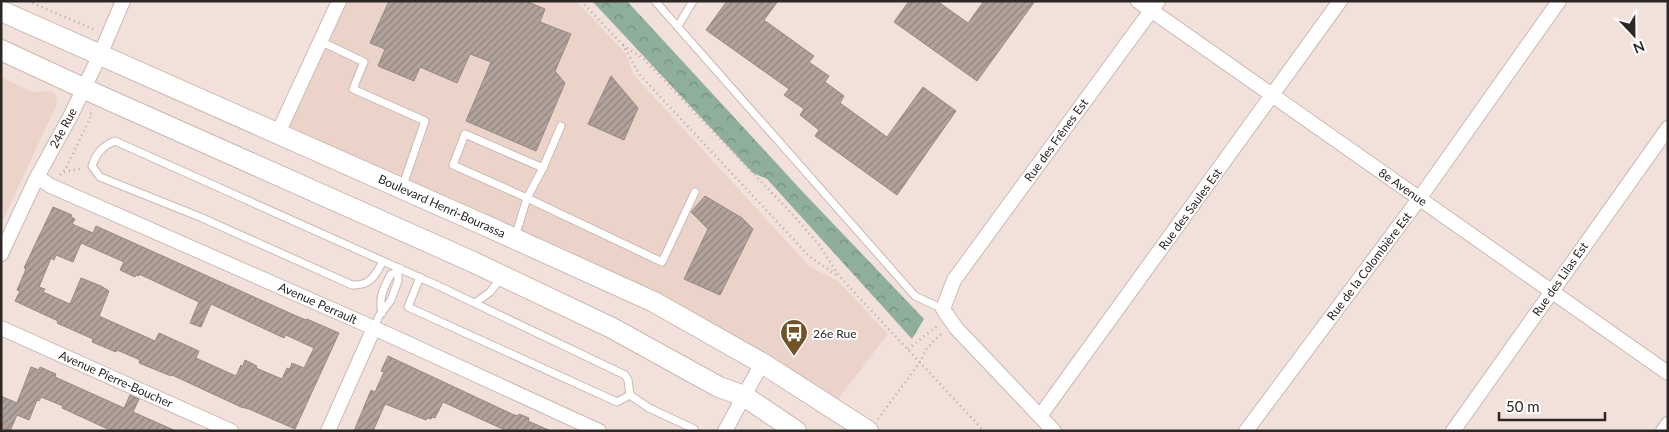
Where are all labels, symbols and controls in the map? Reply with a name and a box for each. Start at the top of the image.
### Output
north arrow [1609,10,1659,60]
text: N [1631,38,1647,57]
street label: Rue des Frênes Est [1021,95,1092,184]
street label: 24e Rue [46,105,80,151]
street label: Rue des Saules Est [1155,165,1225,253]
street label: 8e Avenue [1376,165,1430,209]
street label: Boulevard Henri-Bourassa [376,171,508,241]
street label: Rue de la Colombière Est [1323,208,1415,323]
street label: Rue des Lilas Est [1529,238,1592,319]
street label: Avenue Perrault [276,279,360,327]
bus stop icon: 26e Rue [779,318,809,357]
place label: 26e Rue [813,326,857,341]
street label: Avenue Pierre-Boucher [57,347,176,411]
scale bar [1499,390,1605,422]
text: 50 m [1506,397,1540,415]

